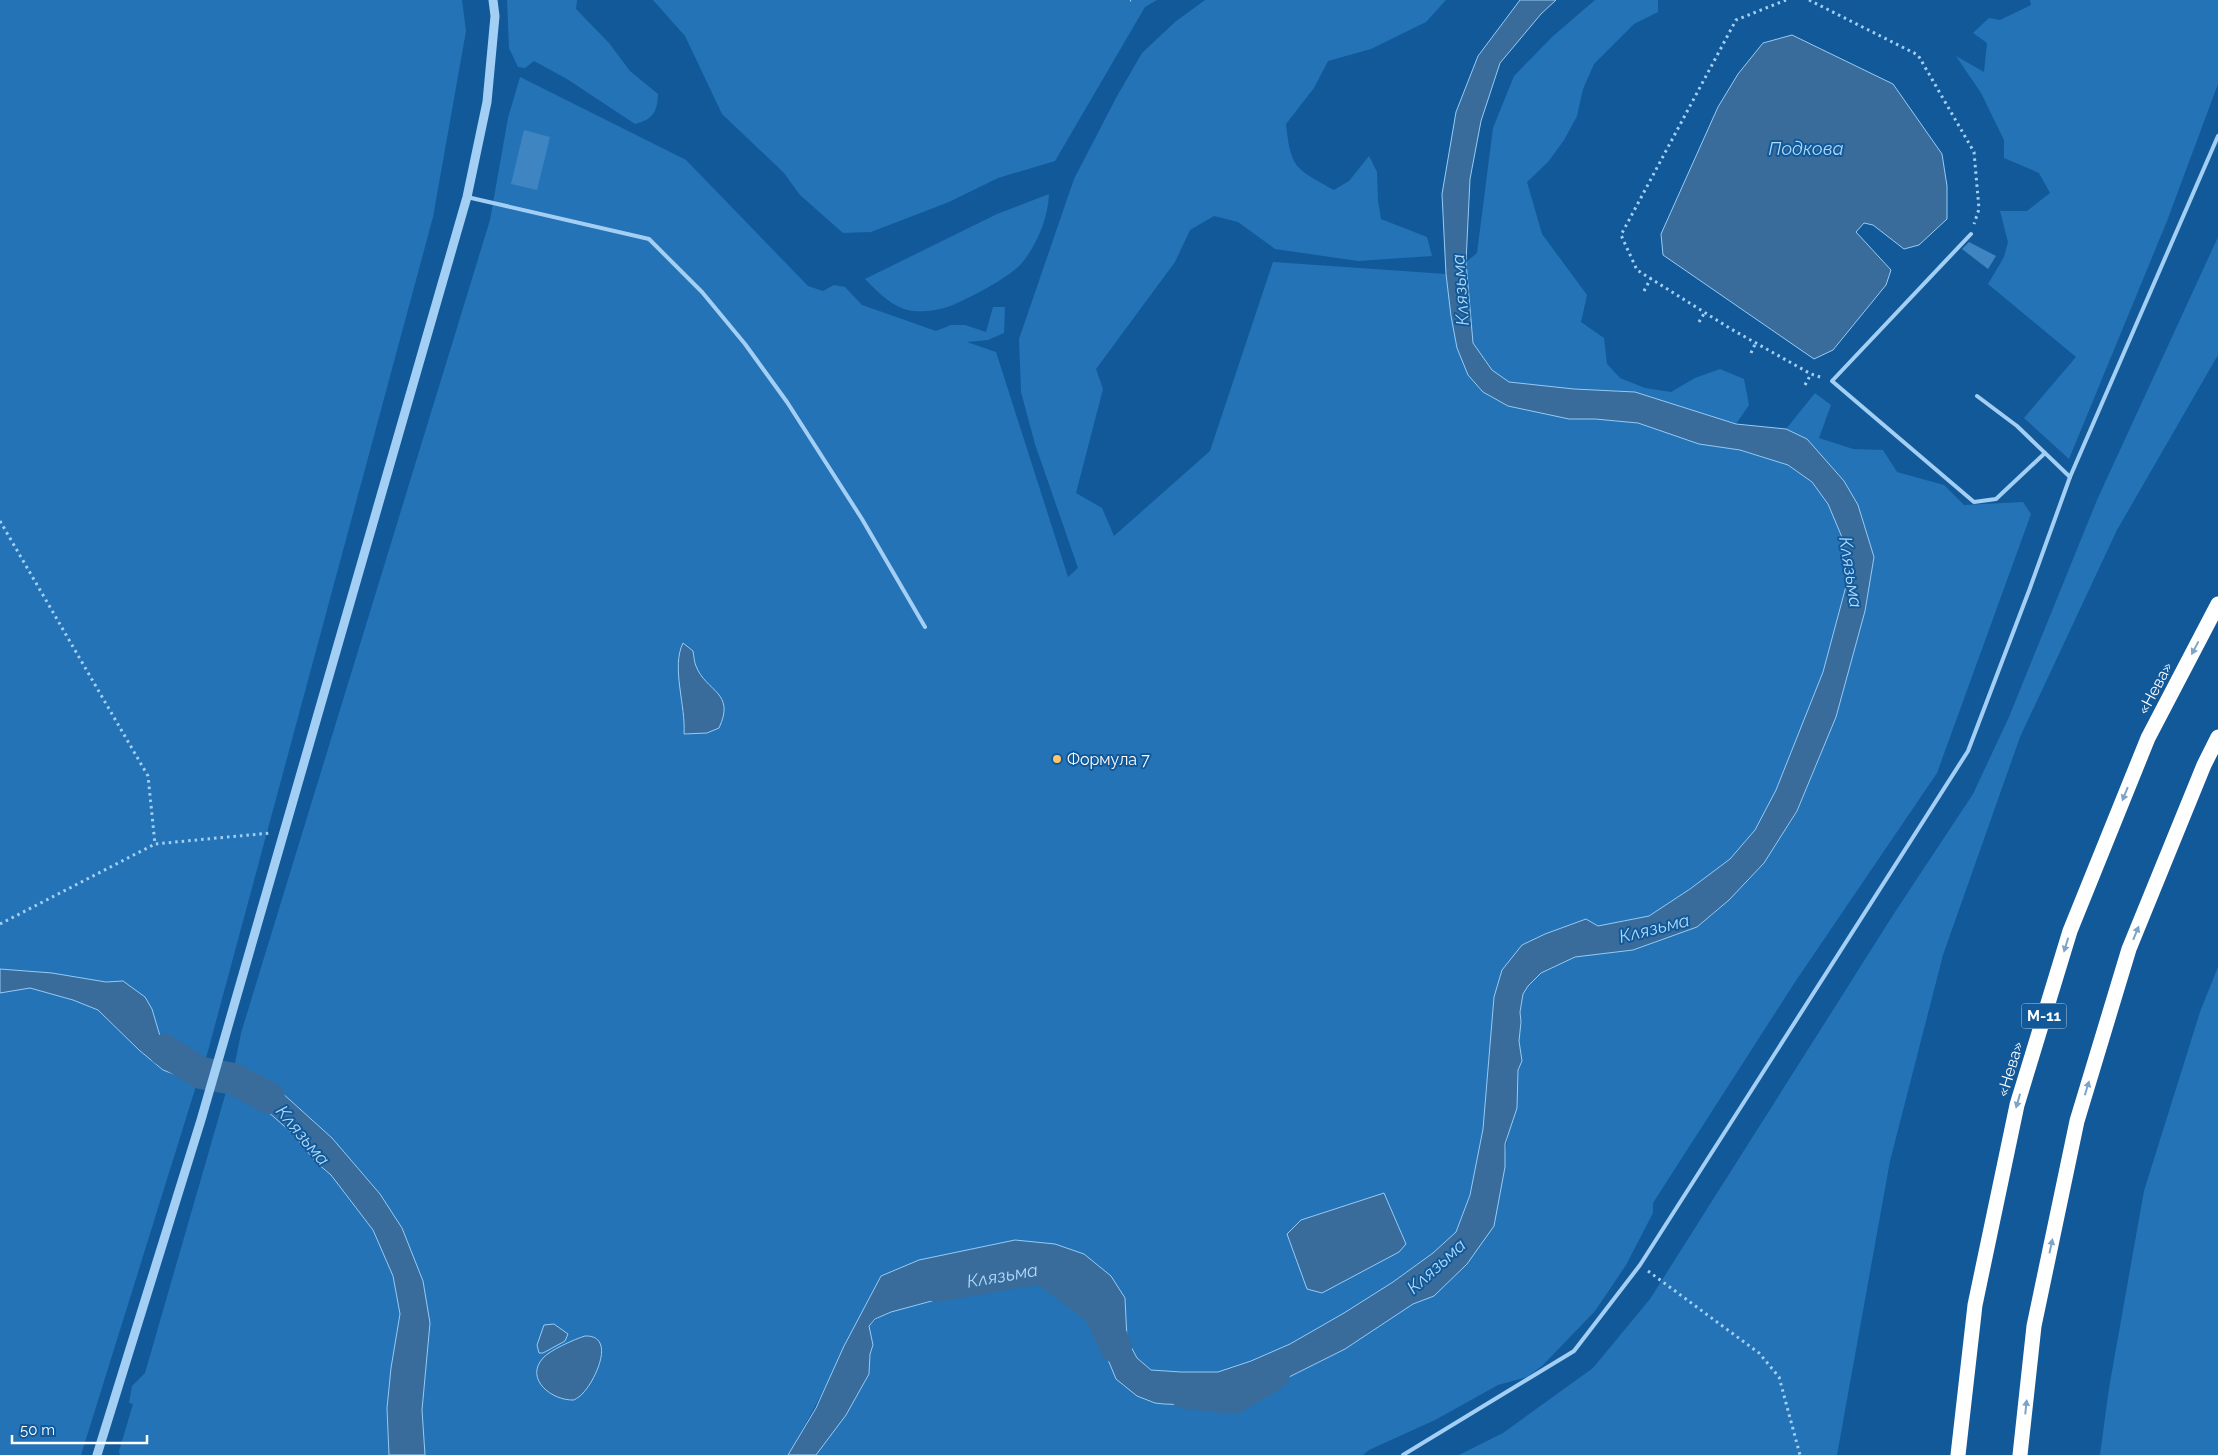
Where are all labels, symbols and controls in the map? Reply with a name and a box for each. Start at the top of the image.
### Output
water label: Подкова [1768,138,1844,159]
water label: Клязьма [1447,253,1473,326]
water label: Клязьма [1835,535,1867,609]
one-way arrow [2191,640,2199,655]
street label: «Нева» [2133,659,2177,717]
place label: Формула 7 [1067,750,1150,769]
marker: Формула 7 [1051,753,1063,765]
one-way arrow [2121,787,2129,801]
water label: Клязьма [1617,909,1692,947]
one-way arrow [2132,926,2140,940]
one-way arrow [2061,938,2069,953]
road number: М-11 [2022,1004,2066,1028]
street label: «Нева» [1993,1039,2027,1099]
one-way arrow [2083,1080,2091,1095]
one-way arrow [2014,1093,2022,1108]
water label: Клязьма [272,1101,334,1169]
water label: Клязьма [1402,1234,1470,1298]
one-way arrow [2047,1239,2055,1254]
water label: Клязьма [965,1258,1039,1291]
one-way arrow [2022,1398,2030,1414]
scale bar [12,1412,148,1444]
text: 50 m [20,1421,55,1439]

